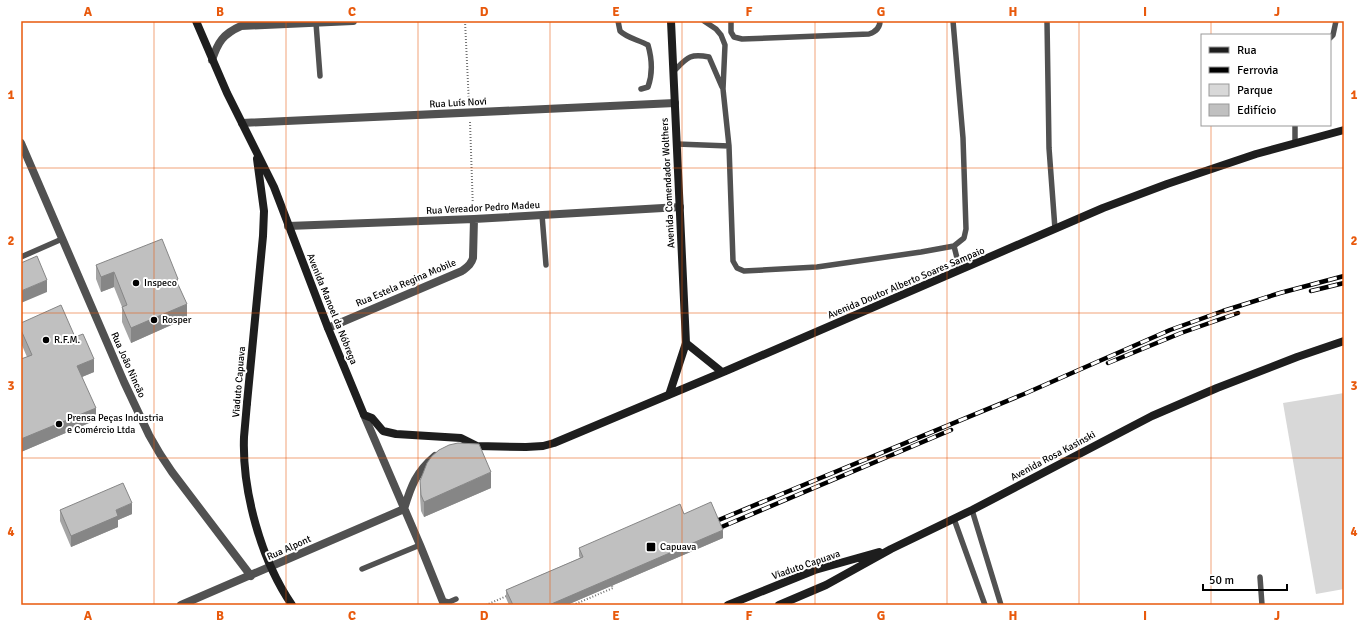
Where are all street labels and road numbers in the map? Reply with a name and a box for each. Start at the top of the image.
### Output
street label: Rua Luís Novi [429,96,487,110]
street label: Avenida Comendador Wolthers [659,117,677,248]
street label: Rua Vereador Pedro Madeu [426,199,540,217]
street label: Avenida Doutor Alberto Soares Sampaio [826,244,986,322]
street label: Avenida Manoel da Nóbrega [304,252,360,366]
street label: Rua Estela Regina Mobile [354,256,458,310]
street label: Rua João Nincão [108,330,148,400]
street label: Viaduto Capuava [230,346,248,418]
street label: Avenida Rosa Kasinski [1008,429,1098,483]
street label: Rua Alpont [265,533,313,563]
street label: Viaduto Capuava [770,548,842,582]

